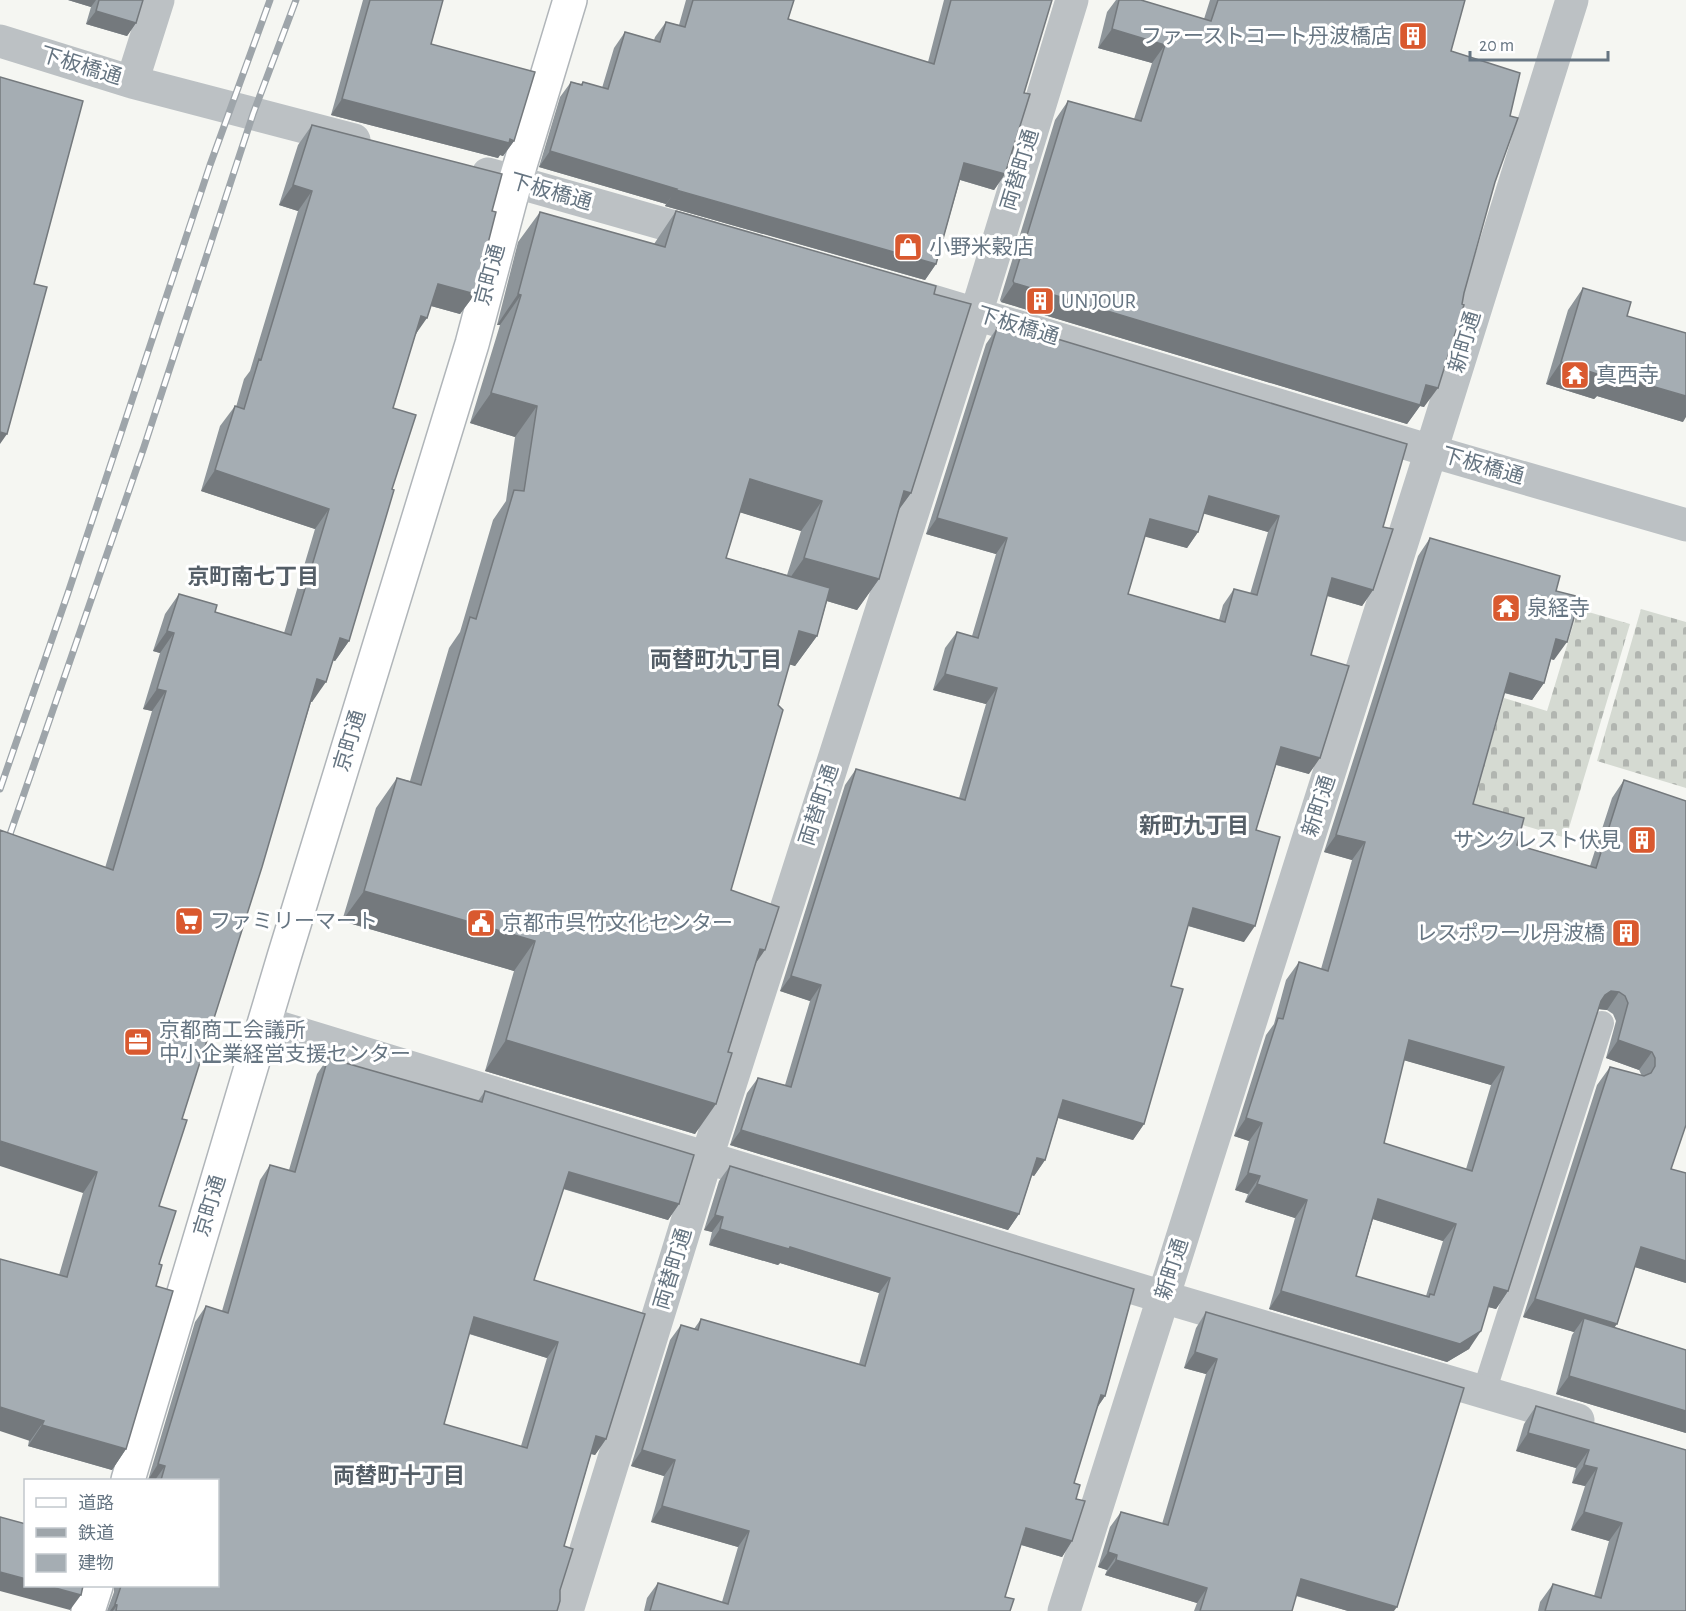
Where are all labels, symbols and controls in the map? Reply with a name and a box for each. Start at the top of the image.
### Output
building icon: ファーストコート丹波橋店 [1397,20,1429,52]
scale bar [1470,24,1608,62]
place label: ファーストコート丹波橋店 [1141,25,1392,47]
text: 20 m [1479,37,1514,55]
street label: 下板橋通 [38,43,125,88]
street label: 両替町通 [997,126,1042,213]
street label: 下板橋通 [508,169,595,214]
shop icon: 小野米穀店 [892,231,924,263]
place label: 小野米穀店 [929,236,1034,258]
street label: 京町通 [471,242,508,308]
building icon: UN JOUR [1024,285,1056,317]
place label: UN JOUR [1061,291,1136,312]
street label: 下板橋通 [975,303,1062,348]
street label: 新町通 [1445,309,1484,375]
temple icon: 真西寺 [1559,359,1591,391]
place label: 真西寺 [1596,364,1659,386]
street label: 下板橋通 [1440,443,1527,488]
district label: 京町南七丁目 [187,565,319,588]
temple icon: 泉経寺 [1490,592,1522,624]
place label: 泉経寺 [1527,597,1590,619]
district label: 両替町九丁目 [650,648,782,671]
street label: 京町通 [330,708,369,774]
street label: 両替町通 [795,762,842,848]
street label: 新町通 [1298,772,1339,839]
district label: 新町九丁目 [1139,814,1249,837]
building icon: サンクレスト伏見 [1626,824,1658,856]
place label: サンクレスト伏見 [1453,829,1621,851]
supermarket icon: ファミリーマート [173,905,205,937]
public building icon: 京都市呉竹文化センター [465,907,497,939]
place label: ファミリーマート [210,911,378,932]
place label: 京都市呉竹文化センター [502,912,733,934]
building icon: レスポワール丹波橋 [1610,917,1642,949]
place label: レスポワール丹波橋 [1416,922,1605,944]
place label: 京都商工会議所 中小企業経営支援センター [159,1019,411,1065]
office icon: 京都商工会議所 中小企業経営支援センター [122,1026,154,1058]
street label: 京町通 [190,1173,229,1239]
street label: 両替町通 [650,1225,695,1312]
street label: 新町通 [1151,1235,1192,1302]
district label: 両替町十丁目 [333,1464,465,1487]
legend [24,1479,219,1587]
text: 道路 [78,1493,114,1513]
text: 鉄道 [78,1523,114,1543]
text: 建物 [78,1553,114,1573]

